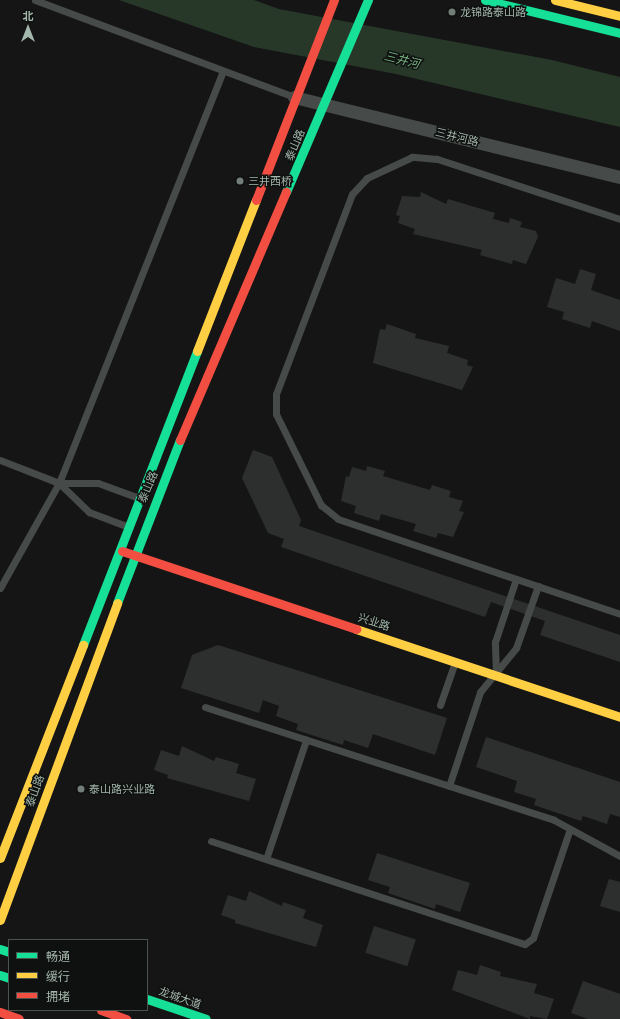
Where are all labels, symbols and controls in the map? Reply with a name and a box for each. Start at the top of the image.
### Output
place label: 龙锦路泰山路 [460,5,526,19]
marker: 龙锦路泰山路 [447,7,457,17]
north arrow [8,8,48,48]
text: 北 [23,9,34,23]
water label: 三井河 [383,49,421,71]
street label: 三井河路 [434,125,480,149]
street label: 泰山路 [282,127,308,163]
place label: 三井西桥 [248,174,292,188]
marker: 三井西桥 [235,176,245,186]
street label: 泰山路 [135,469,161,505]
street label: 兴业路 [356,611,392,633]
street label: 泰山路 [23,773,47,809]
place label: 泰山路兴业路 [89,782,155,796]
marker: 泰山路兴业路 [76,784,86,794]
legend [8,939,148,1011]
text: 畅通 [46,949,70,964]
text: 缓行 [46,969,70,984]
street label: 龙城大道 [157,985,203,1011]
text: 拥堵 [46,989,70,1004]

